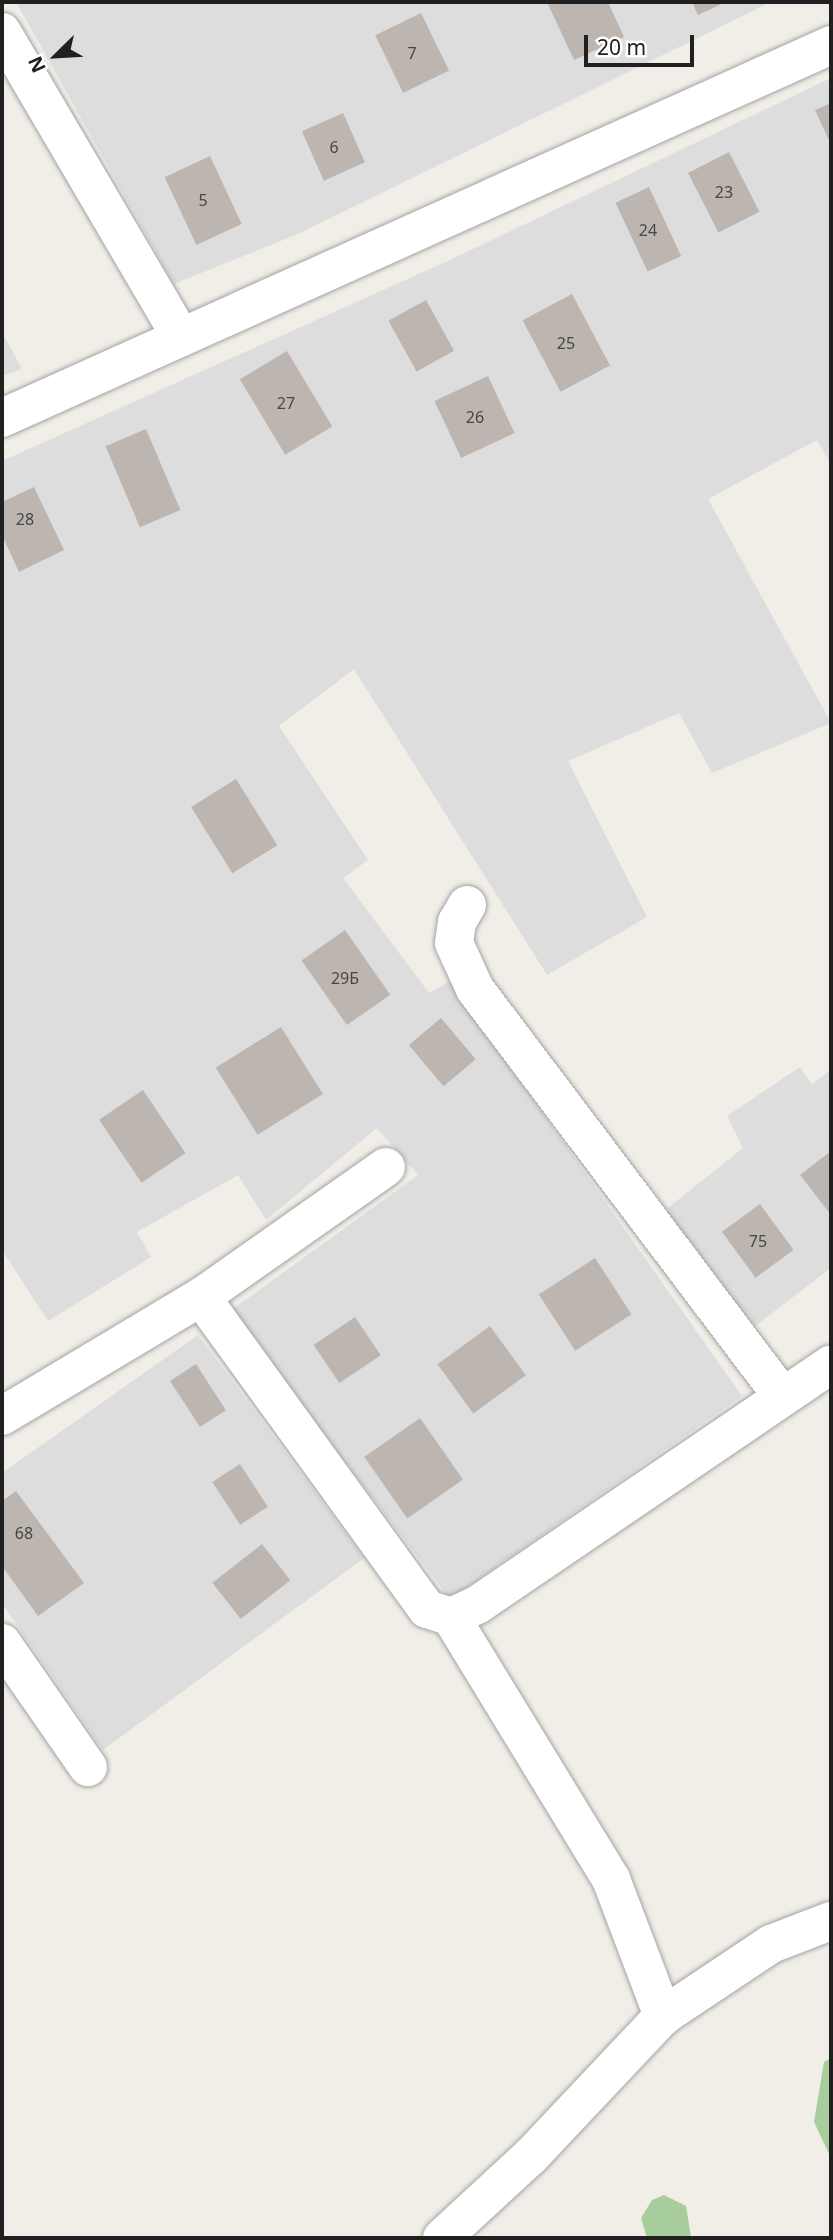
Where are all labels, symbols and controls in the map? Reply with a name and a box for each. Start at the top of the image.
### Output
north arrow [21,21,91,91]
scale bar [588,21,698,65]
text: 20 m [597,33,646,61]
house number: 7 [407,43,417,63]
text: N [22,52,52,77]
house number: 6 [329,137,339,157]
house number: 23 [715,182,733,202]
house number: 5 [198,190,208,210]
house number: 24 [639,220,657,240]
house number: 25 [557,333,575,353]
house number: 27 [277,393,295,413]
house number: 26 [466,407,484,427]
house number: 28 [16,509,34,529]
house number: 29Б [331,968,359,988]
house number: 75 [749,1231,767,1251]
house number: 68 [15,1523,33,1543]

